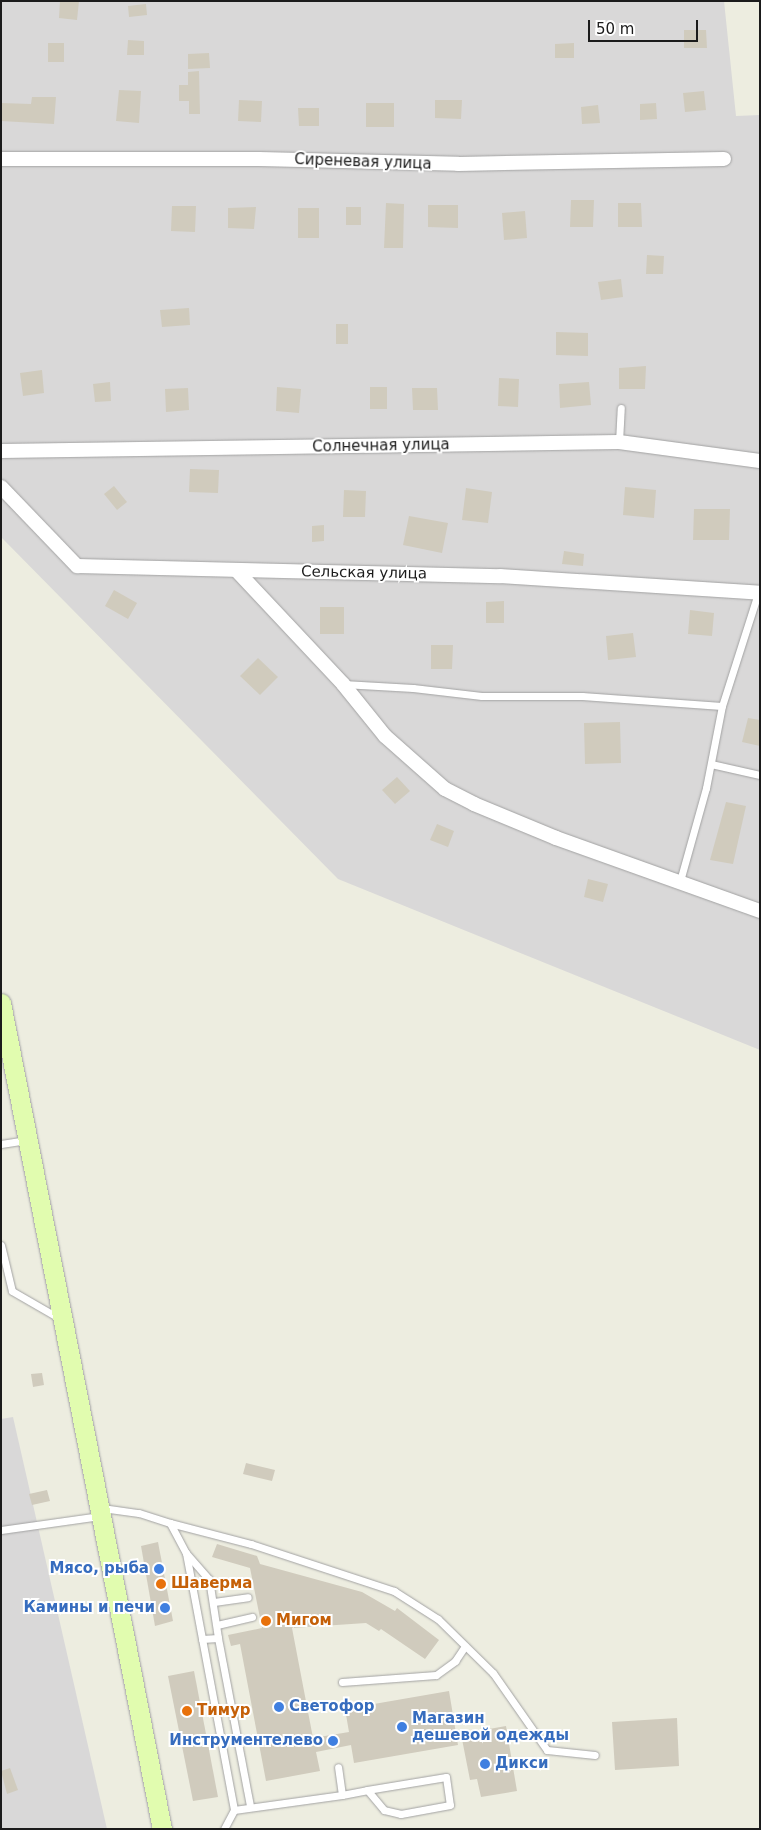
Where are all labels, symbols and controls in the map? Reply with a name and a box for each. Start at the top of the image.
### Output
scale bar [591,10,701,42]
text: 50 m [596,20,634,38]
street label: Сиреневая улица [294,151,432,173]
street label: Солнечная улица [312,436,450,456]
street label: Сельская улица [301,563,427,583]
place label: Мясо, рыба [49,1560,149,1578]
marker: Мясо, рыба [153,1563,165,1575]
place label: Шаверма [171,1575,252,1593]
marker: Шаверма [155,1578,167,1590]
place label: Камины и печи [24,1599,155,1617]
marker: Камины и печи [159,1602,171,1614]
place label: Мигом [276,1612,332,1630]
marker: Мигом [260,1615,272,1627]
place label: Светофор [289,1698,375,1716]
marker: Светофор [273,1701,285,1713]
place label: Тимур [197,1702,251,1720]
marker: Тимур [181,1705,193,1717]
place label: Магазин дешевой одежды [412,1709,569,1744]
marker: Магазин дешевой одежды [396,1721,408,1733]
place label: Инструментелево [169,1732,323,1750]
marker: Инструментелево [327,1735,339,1747]
place label: Дикси [495,1755,548,1773]
marker: Дикси [479,1758,491,1770]

